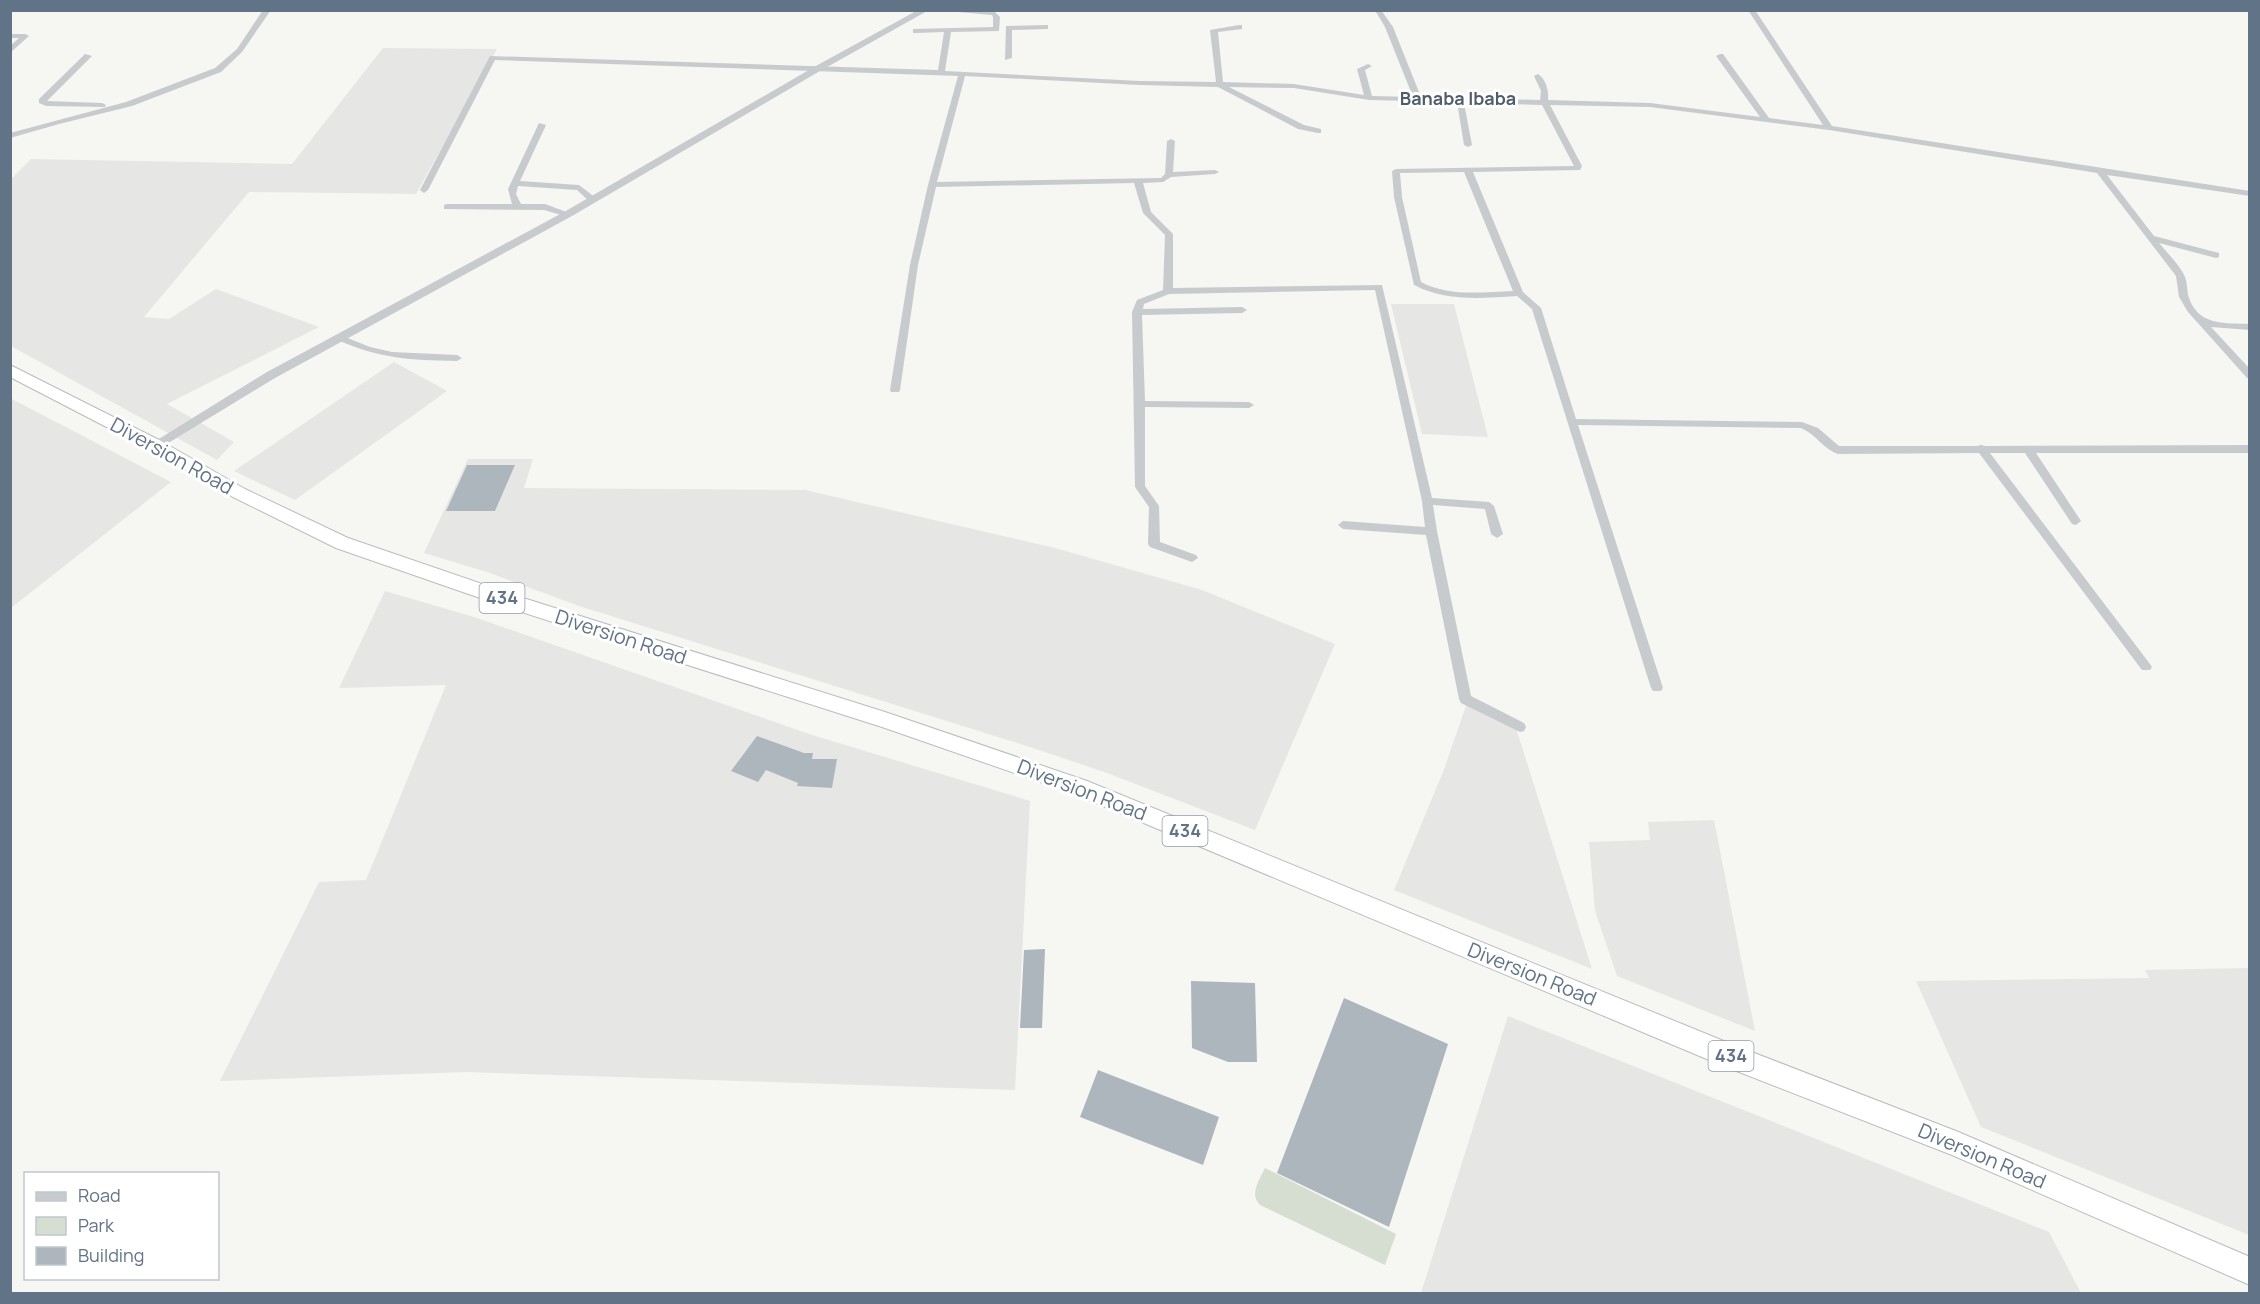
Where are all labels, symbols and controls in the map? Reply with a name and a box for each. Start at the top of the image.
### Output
district label: Banaba Ibaba [1400,86,1516,110]
street label: Diversion Road [106,411,239,500]
road number: 434 [480,583,524,613]
street label: Diversion Road [552,603,690,670]
street label: Diversion Road [1014,752,1151,827]
road number: 434 [1162,816,1208,846]
street label: Diversion Road [1464,935,1601,1012]
road number: 434 [1708,1041,1754,1071]
street label: Diversion Road [1914,1116,2050,1195]
legend [24,1172,219,1280]
text: Road [78,1183,121,1207]
text: Park [78,1213,115,1237]
text: Building [78,1243,144,1267]

